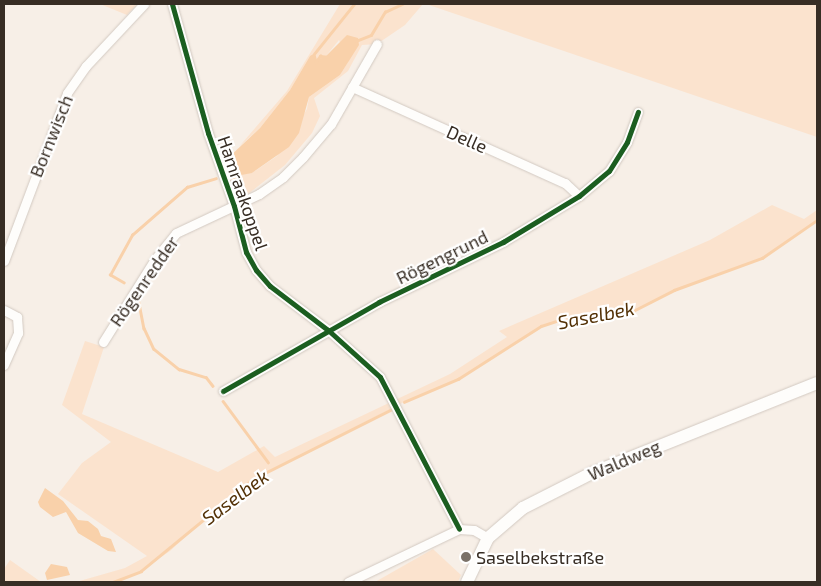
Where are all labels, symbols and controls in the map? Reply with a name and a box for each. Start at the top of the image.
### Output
street label: Bornwisch [25,92,77,180]
street label: Delle [443,121,491,157]
street label: Hamraakoppel [213,133,273,253]
street label: Rögengrund [392,225,492,289]
street label: Rögenredder [105,232,183,330]
water label: Saselbek [556,296,636,334]
street label: Waldweg [584,435,664,485]
water label: Saselbek [197,464,273,530]
place label: Saselbekstraße [476,546,604,568]
marker: Saselbekstraße [460,551,472,563]

